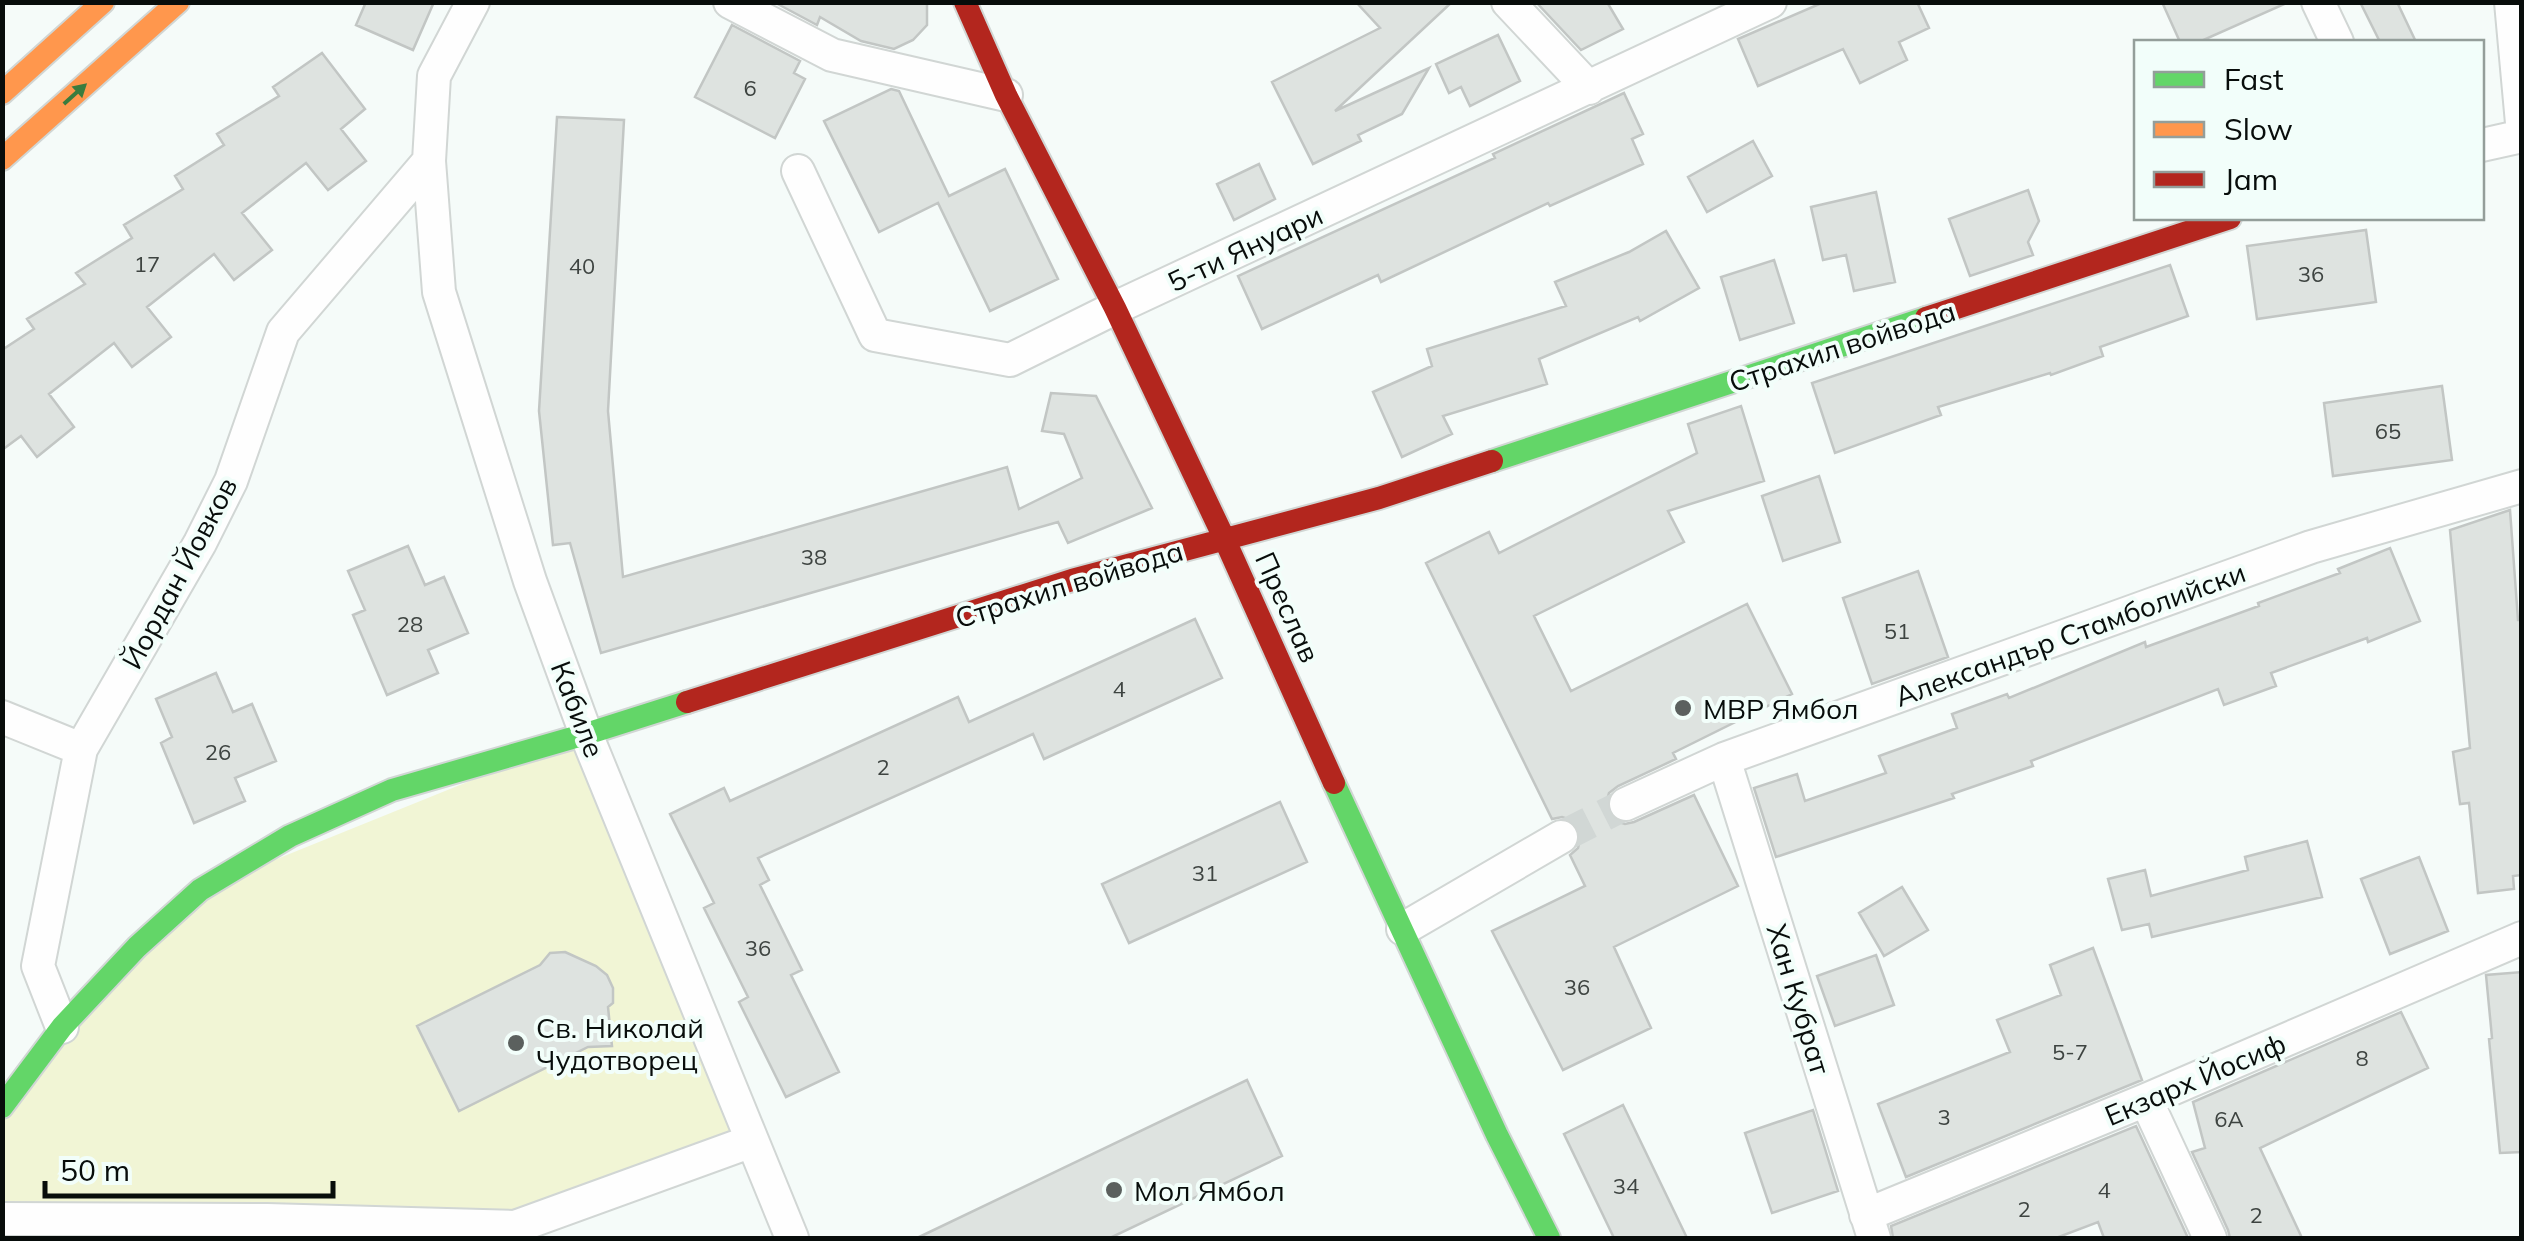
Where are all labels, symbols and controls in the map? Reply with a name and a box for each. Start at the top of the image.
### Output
legend [2134,40,2484,220]
text: Fast [2224,60,2284,98]
house number: 6 [743,74,757,102]
one-way arrow [62,84,87,106]
text: Slow [2224,110,2293,148]
text: Jam [2224,160,2278,198]
street label: 5-ти Януари [1162,197,1328,299]
house number: 17 [134,250,160,278]
house number: 40 [569,252,595,280]
house number: 36 [2298,260,2324,288]
street label: Страхил войвода [1724,293,1960,399]
house number: 65 [2375,417,2401,445]
street label: Йордан Йовков [114,471,244,675]
street label: Страхил войвода [951,533,1187,635]
house number: 38 [801,543,827,571]
street label: Преслав [1248,546,1328,668]
street label: Александър Стамболийски [1890,554,2250,714]
house number: 28 [397,610,423,638]
house number: 51 [1884,617,1910,645]
street label: Кабиле [544,656,612,762]
house number: 4 [1112,675,1126,703]
place label: МВР Ямбол [1703,691,1858,726]
marker: МВР Ямбол [1672,697,1694,719]
house number: 26 [205,738,231,766]
house number: 2 [876,753,890,781]
house number: 31 [1192,859,1218,887]
street label: Хан Кубрат [1760,920,1839,1079]
house number: 36 [745,934,771,962]
house number: 36 [1564,973,1590,1001]
place label: Св. Николай Чудотворец [536,1010,704,1077]
street label: Екзарх Йосиф [2099,1025,2291,1133]
marker: Св. Николай Чудотворец [505,1032,527,1054]
house number: 5-7 [2052,1038,2088,1066]
house number: 8 [2355,1044,2369,1072]
house number: 3 [1937,1103,1951,1131]
house number: 6A [2214,1105,2244,1133]
scale bar [45,1136,332,1198]
text: 50 m [60,1151,130,1189]
house number: 34 [1613,1172,1639,1200]
place label: Мол Ямбол [1134,1173,1285,1208]
house number: 4 [2097,1176,2111,1204]
marker: Мол Ямбол [1103,1179,1125,1201]
house number: 2 [2017,1195,2031,1223]
house number: 2 [2249,1201,2263,1229]

